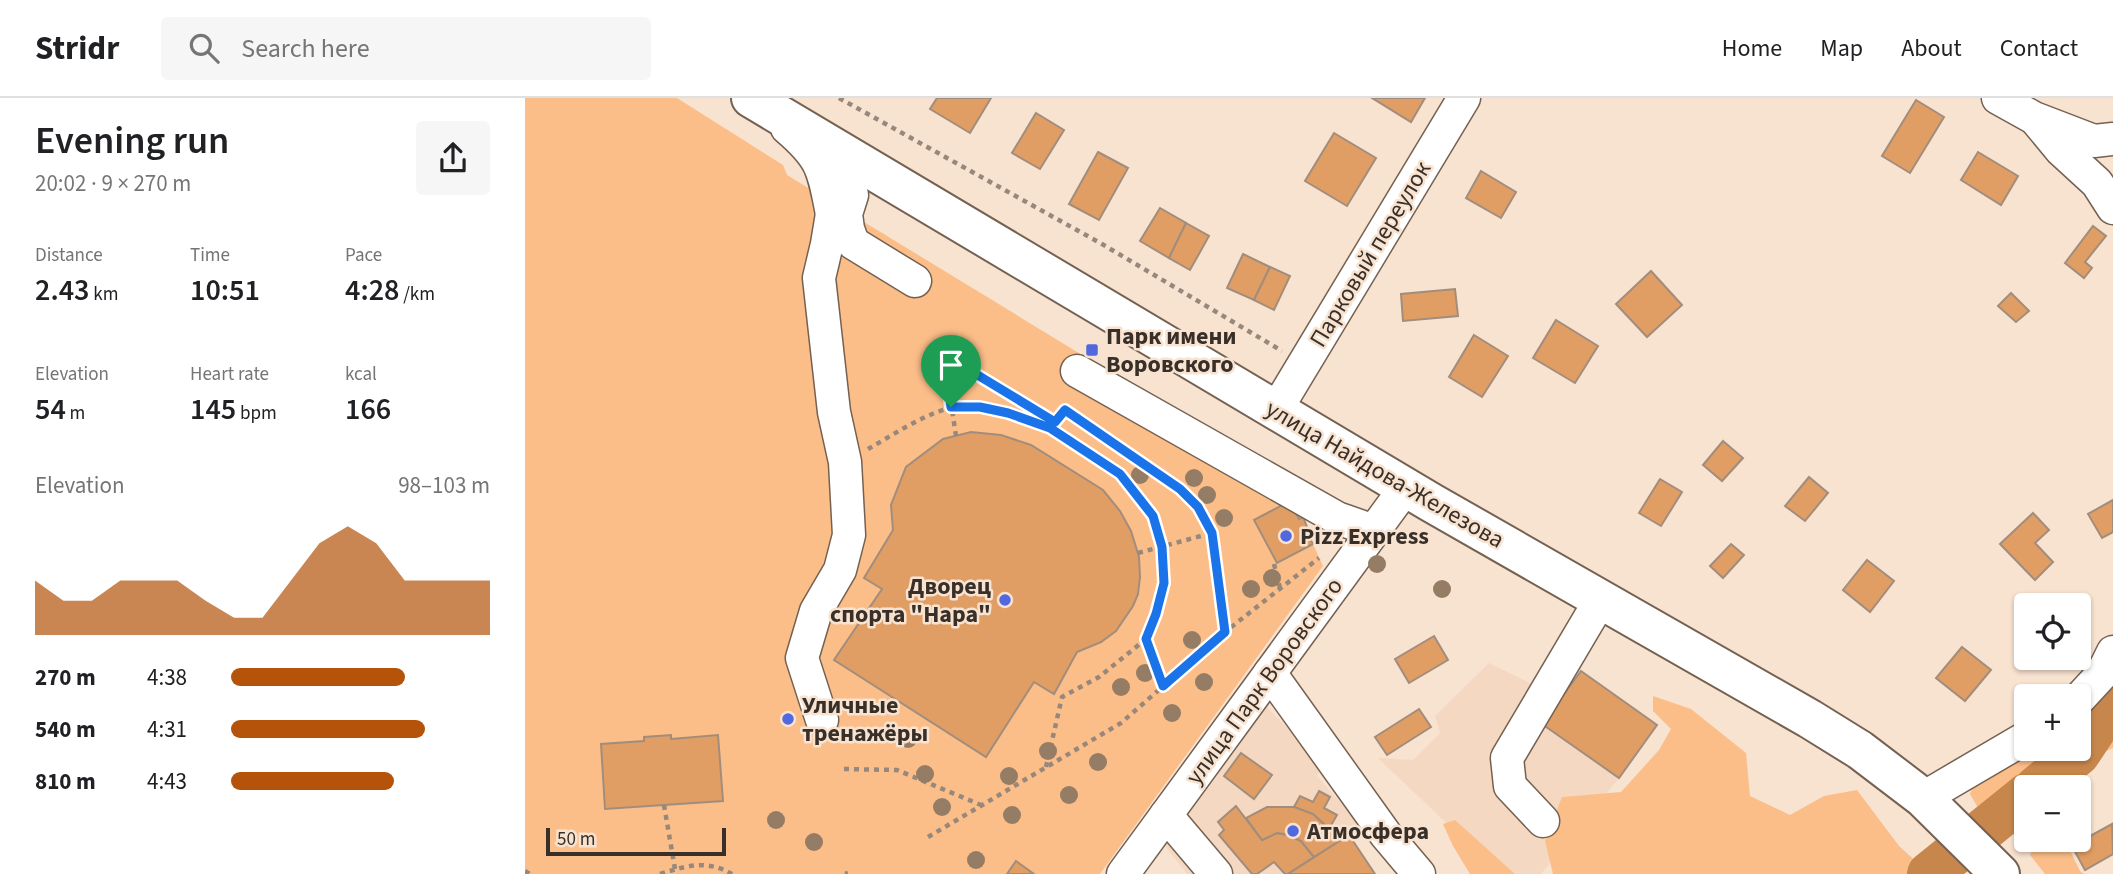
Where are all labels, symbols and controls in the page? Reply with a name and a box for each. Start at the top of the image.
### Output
search box [161,17,651,80]
text: Stridr [35,25,119,72]
icon: search [185,29,223,67]
text: Search here [241,30,370,67]
text: Home [1722,31,1782,66]
text: Map [1820,31,1863,66]
text: About [1901,31,1962,66]
text: Contact [2000,31,2078,66]
text: Evening run [35,114,229,168]
button: share [416,121,490,195]
street label: Парковый переулок [1301,155,1440,354]
text: 20:02 · 9 × 270 m [35,167,191,200]
text: Distance [35,242,103,269]
text: Time [190,242,230,269]
text: Pace [345,242,382,269]
text: 2.43 [35,269,89,312]
text: 10:51 [190,269,260,312]
text: 4:28 [345,269,399,312]
text: km [89,281,118,308]
text: /km [399,281,435,308]
place label: Парк имени Воровского [1106,319,1237,382]
pin [921,335,981,407]
marker: Парк имени Воровского [1084,342,1100,358]
icon: arrive [932,346,970,384]
text: Elevation [35,361,109,388]
text: Heart rate [190,361,269,388]
text: kcal [345,361,377,388]
text: 54 [35,388,66,431]
text: 145 [190,388,236,431]
text: 166 [345,388,391,431]
street label: улица Найдова-Железова [1259,392,1511,557]
text: m [66,400,85,427]
text: bpm [236,400,277,427]
text: Elevation [35,469,125,502]
text: 98–103 m [398,469,490,502]
place label: Pizz Express [1300,519,1429,554]
marker: Pizz Express [1278,528,1294,544]
place label: Дворец спорта "Нара" [830,569,991,632]
street label: улица Парк Воровского [1177,571,1352,792]
marker: Дворец спорта "Нара" [997,592,1013,608]
map controls [2014,593,2091,852]
button: locate [2014,593,2091,670]
text: 270 m [35,661,96,694]
text: 4:38 [147,661,187,694]
button: + [2014,684,2091,761]
place label: Уличные тренажёры [802,688,928,751]
marker: Уличные тренажёры [780,711,796,727]
text: 540 m [35,713,96,746]
text: 4:31 [147,713,187,746]
text: 810 m [35,765,96,798]
text: 4:43 [147,765,187,798]
button: − [2014,775,2091,852]
place label: Атмосфера [1306,814,1429,849]
marker: Атмосфера [1285,823,1301,839]
scale bar [546,825,726,857]
text: 50 m [557,826,595,853]

